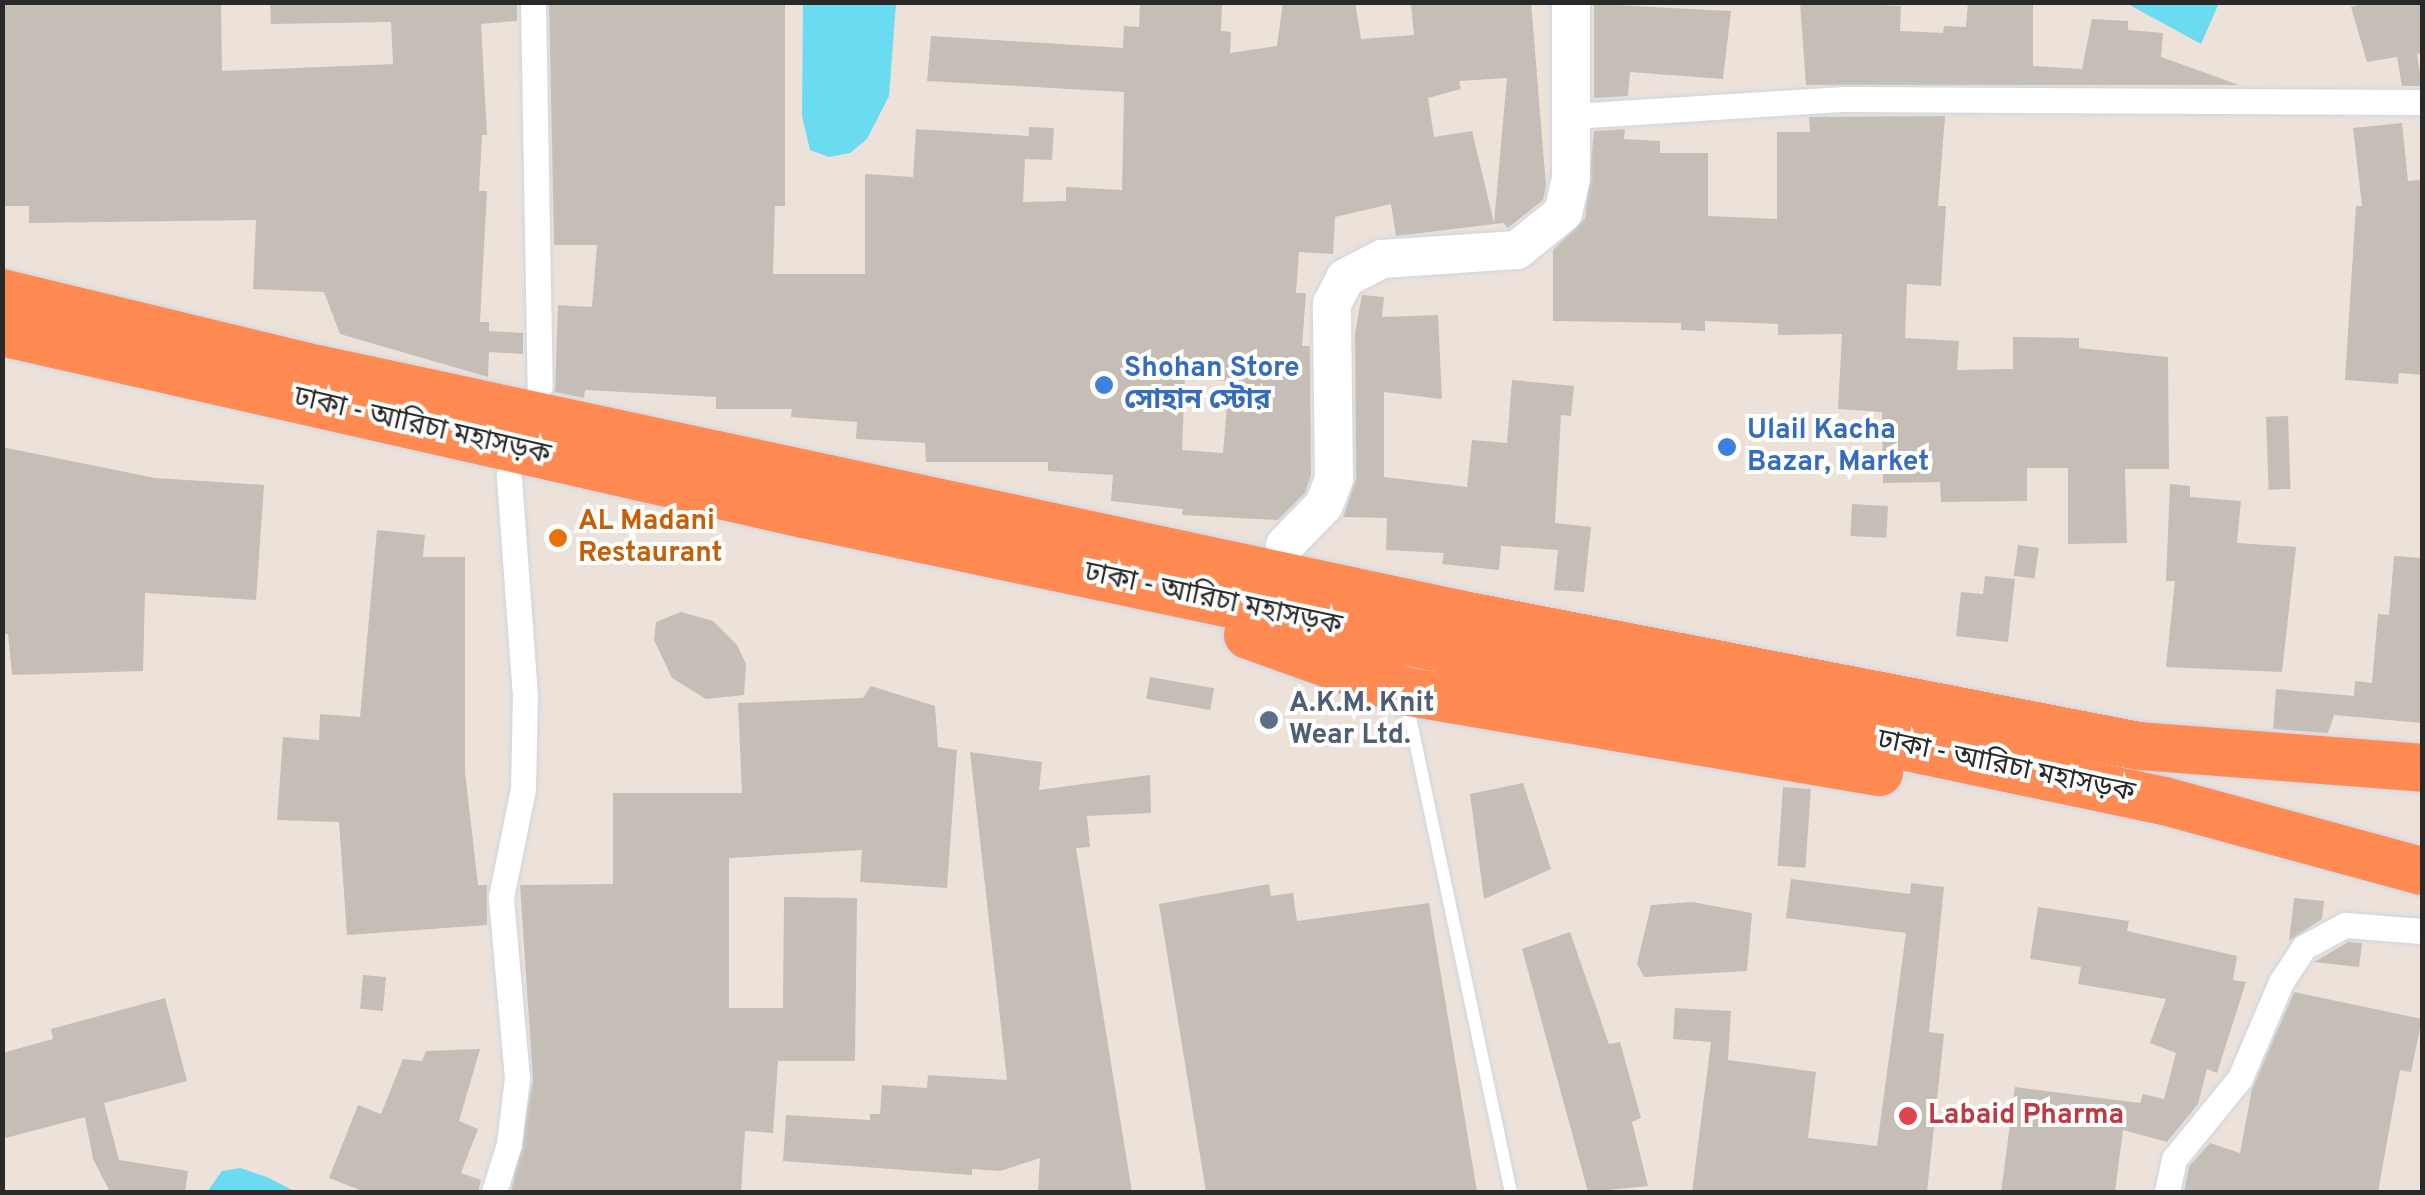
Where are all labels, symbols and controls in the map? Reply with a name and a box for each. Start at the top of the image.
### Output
place label: Shohan Store সোহান স্টোর [1124,352,1300,418]
marker: Shohan Store সোহান স্টোর [1093,374,1115,396]
street label: ঢাকা - আরিচা মহাসড়ক [290,381,554,473]
place label: Ulail Kacha Bazar, Market [1747,414,1929,480]
marker: Ulail Kacha Bazar, Market [1716,436,1738,458]
place label: AL Madani Restaurant [578,505,722,571]
marker: AL Madani Restaurant [547,527,569,549]
street label: ঢাকা - আরিচা মহাসড়ক [1081,556,1345,644]
place label: A.K.M. Knit Wear Ltd. [1289,687,1434,753]
marker: A.K.M. Knit Wear Ltd. [1258,709,1280,731]
street label: ঢাকা - আরিচা মহাসড়ক [1874,723,2138,811]
place label: Labaid Pharma [1928,1099,2124,1133]
marker: Labaid Pharma [1897,1105,1919,1127]

